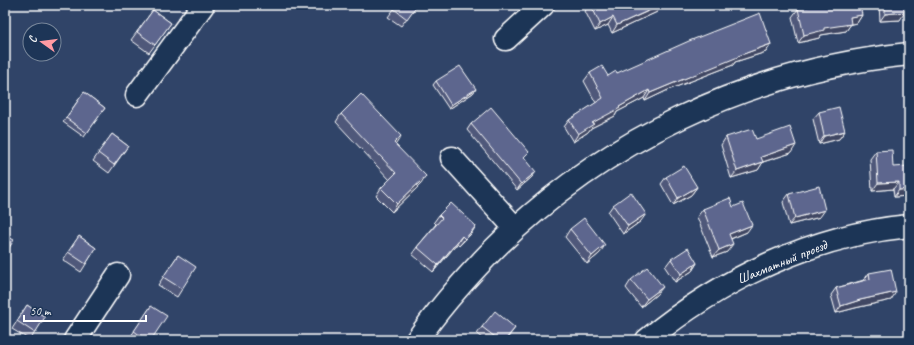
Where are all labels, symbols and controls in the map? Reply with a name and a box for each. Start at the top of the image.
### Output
north arrow [22,22,62,62]
text: С [25,34,40,44]
street label: Шахматный проезд [735,235,831,288]
scale bar [24,297,146,323]
text: 50 m [30,303,52,319]

